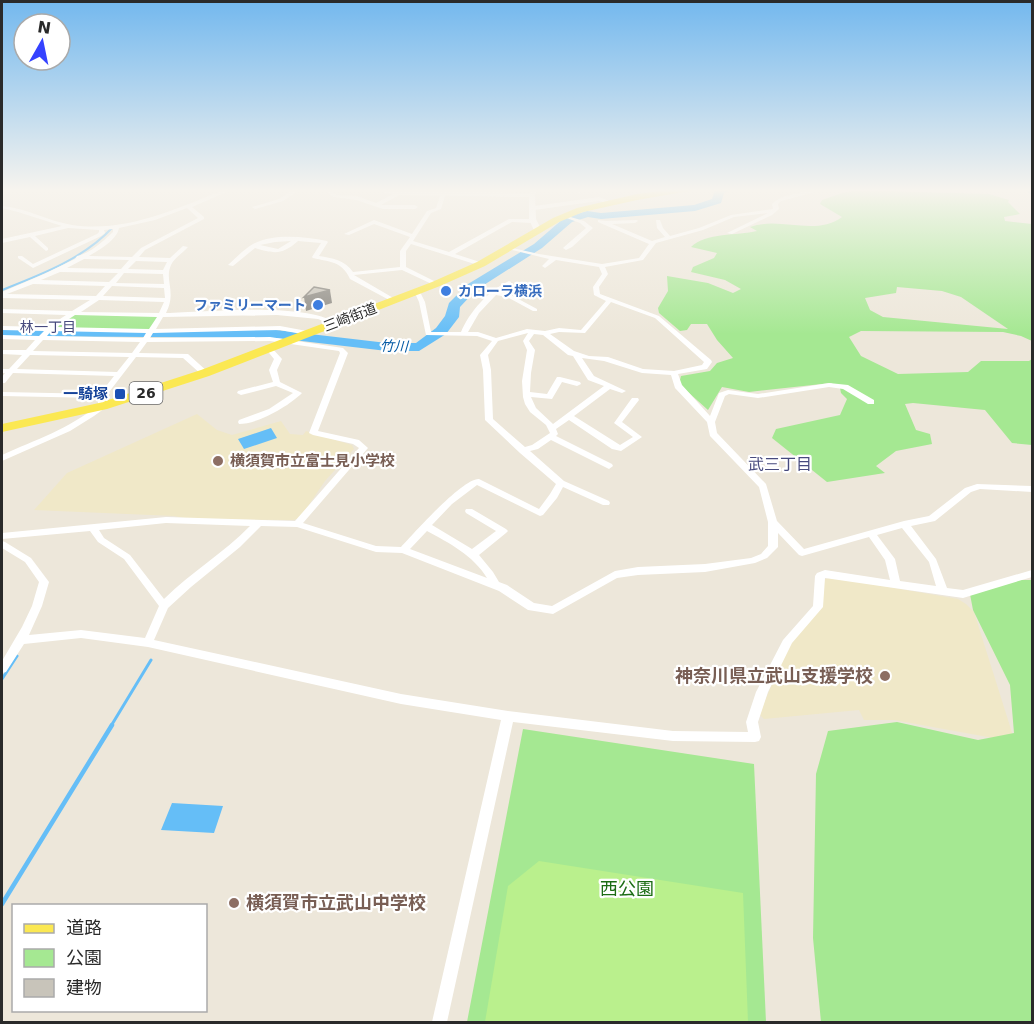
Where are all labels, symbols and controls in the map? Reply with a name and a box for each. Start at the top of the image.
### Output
north arrow [12,12,72,72]
text: N [36,17,52,38]
place label: カローラ横浜 [458,283,542,299]
marker: カローラ横浜 [439,284,453,298]
place label: ファミリーマート [194,297,306,313]
marker: ファミリーマート [311,298,325,312]
street label: 三崎街道 [321,299,379,335]
district label: 林一丁目 [20,319,76,335]
water label: 竹川 [380,338,410,355]
road number: 26 [130,382,162,404]
place label: 一騎塚 [63,385,108,403]
marker: 一騎塚 [113,387,127,401]
place label: 横須賀市立富士見小学校 [230,452,395,470]
marker: 横須賀市立富士見小学校 [211,454,225,468]
district label: 武三丁目 [748,455,812,474]
place label: 神奈川県立武山支援学校 [675,665,873,686]
marker: 神奈川県立武山支援学校 [878,669,892,683]
park label: 西公園 [600,878,654,899]
place label: 横須賀市立武山中学校 [246,892,426,913]
marker: 横須賀市立武山中学校 [227,896,241,910]
legend [12,904,207,1012]
text: 道路 [66,917,102,938]
text: 公園 [66,947,102,968]
text: 建物 [66,977,102,998]

